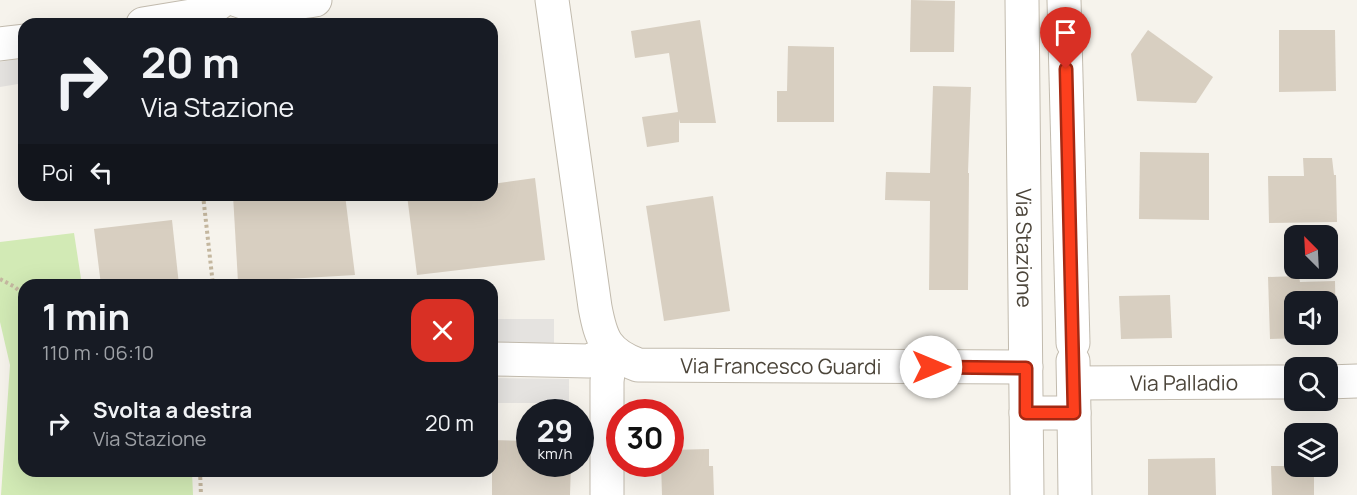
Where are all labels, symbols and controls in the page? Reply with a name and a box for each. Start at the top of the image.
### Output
pin [1040,7,1091,69]
icon: arrive [1049,16,1082,49]
text: 20 m [141,33,240,91]
icon: right [42,42,120,120]
text: Via Stazione [141,88,294,125]
icon: left [85,156,118,189]
text: Poi [42,158,73,188]
street label: Via Stazione [1010,188,1039,308]
north arrow [1284,225,1338,279]
map controls [1284,225,1338,477]
button: sound [1284,291,1338,345]
text: 1 min [42,292,130,341]
button: close [411,299,474,362]
position arrow [899,335,963,399]
text: 110 m · 06:10 [42,339,154,366]
street label: Via Francesco Guardi [680,351,882,380]
button: search [1284,357,1338,411]
street label: Via Palladio [1130,368,1238,397]
text: Svolta a destra [93,395,252,425]
speed limit sign: 30 [606,399,684,477]
icon: right [42,407,75,440]
text: 20 m [425,408,474,438]
text: 29 [537,410,573,451]
button: layers [1284,423,1338,477]
text: Via Stazione [93,425,207,452]
text: km/h [538,443,572,464]

